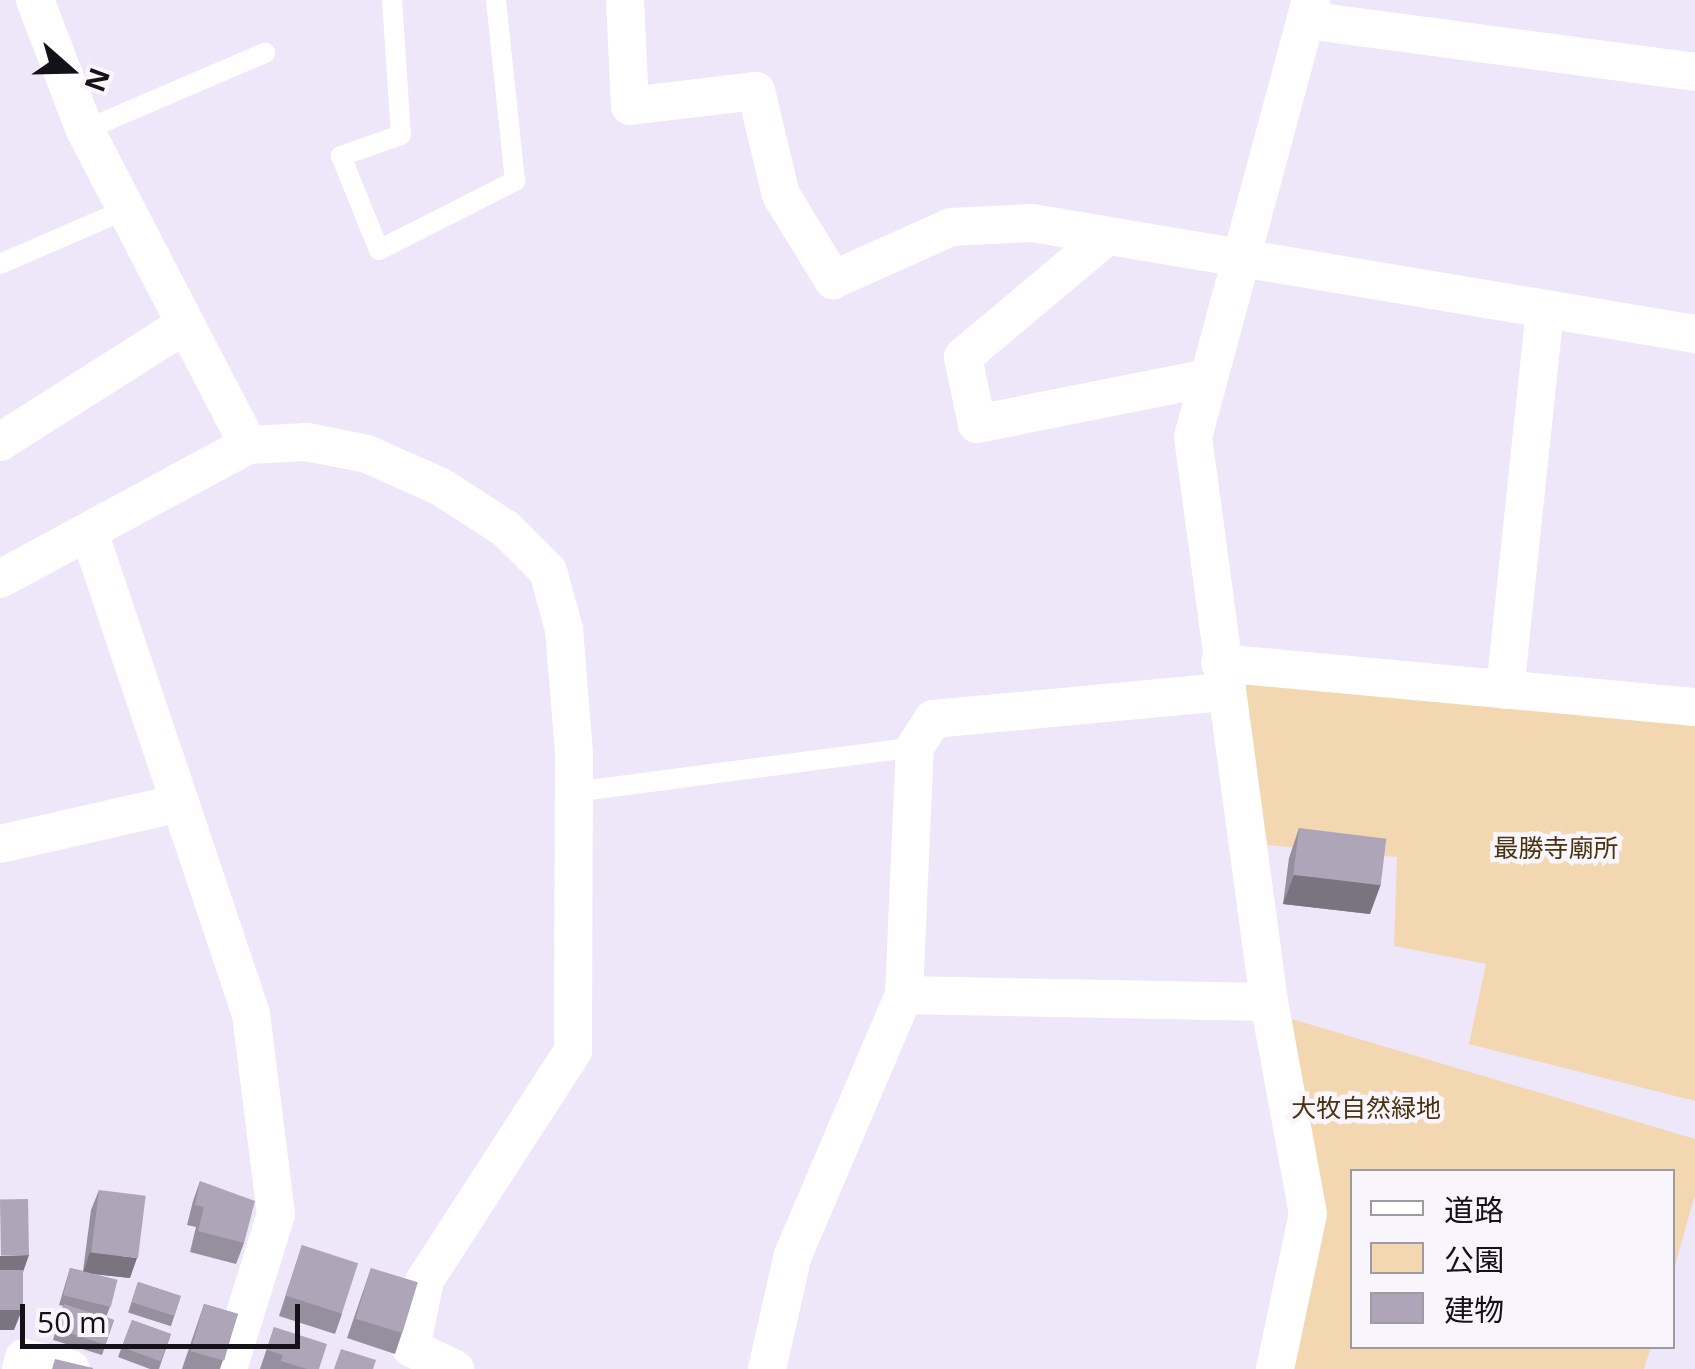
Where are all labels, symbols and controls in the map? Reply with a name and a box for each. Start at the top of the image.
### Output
north arrow [20,20,120,120]
text: N [76,63,120,97]
park label: 最勝寺廟所 [1494,832,1618,862]
park label: 大牧自然緑地 [1291,1092,1441,1122]
legend [1350,1169,1675,1349]
text: 道路 [1444,1189,1504,1230]
text: 公園 [1444,1239,1504,1280]
scale bar [25,1284,305,1346]
text: 建物 [1444,1289,1504,1330]
text: 50 m [37,1301,107,1342]

